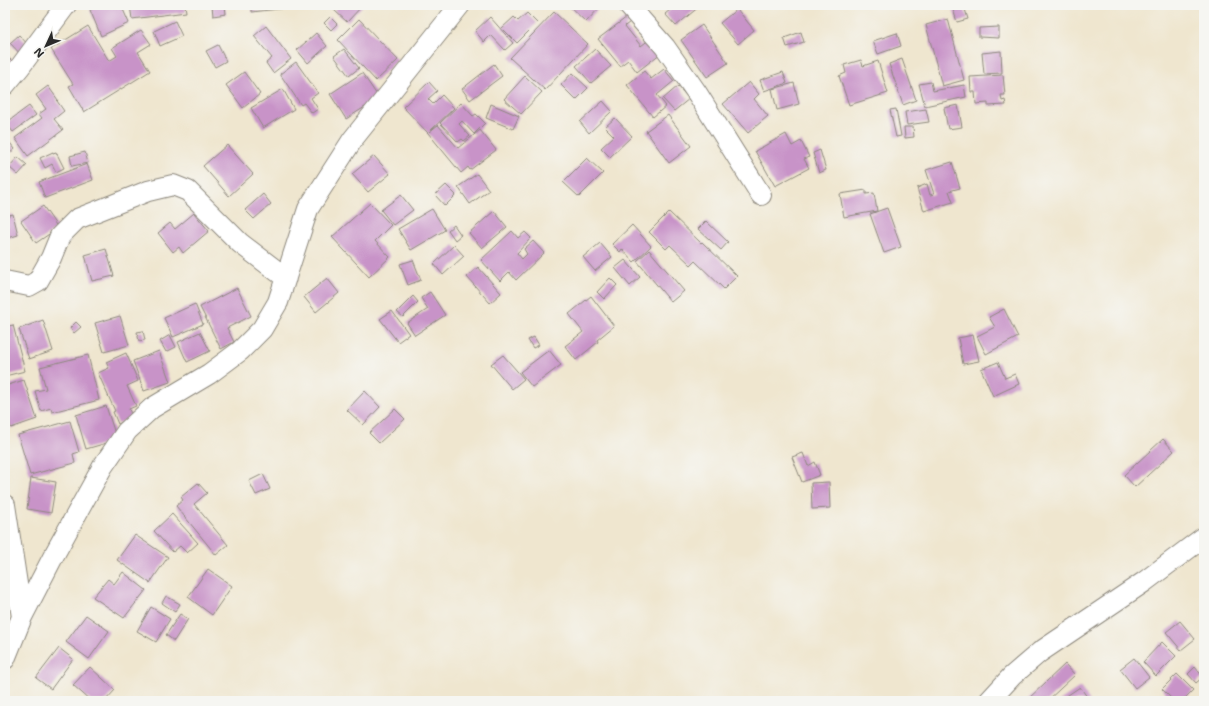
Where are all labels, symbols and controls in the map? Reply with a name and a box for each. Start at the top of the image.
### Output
north arrow [26,26,66,66]
text: N [31,44,48,61]

